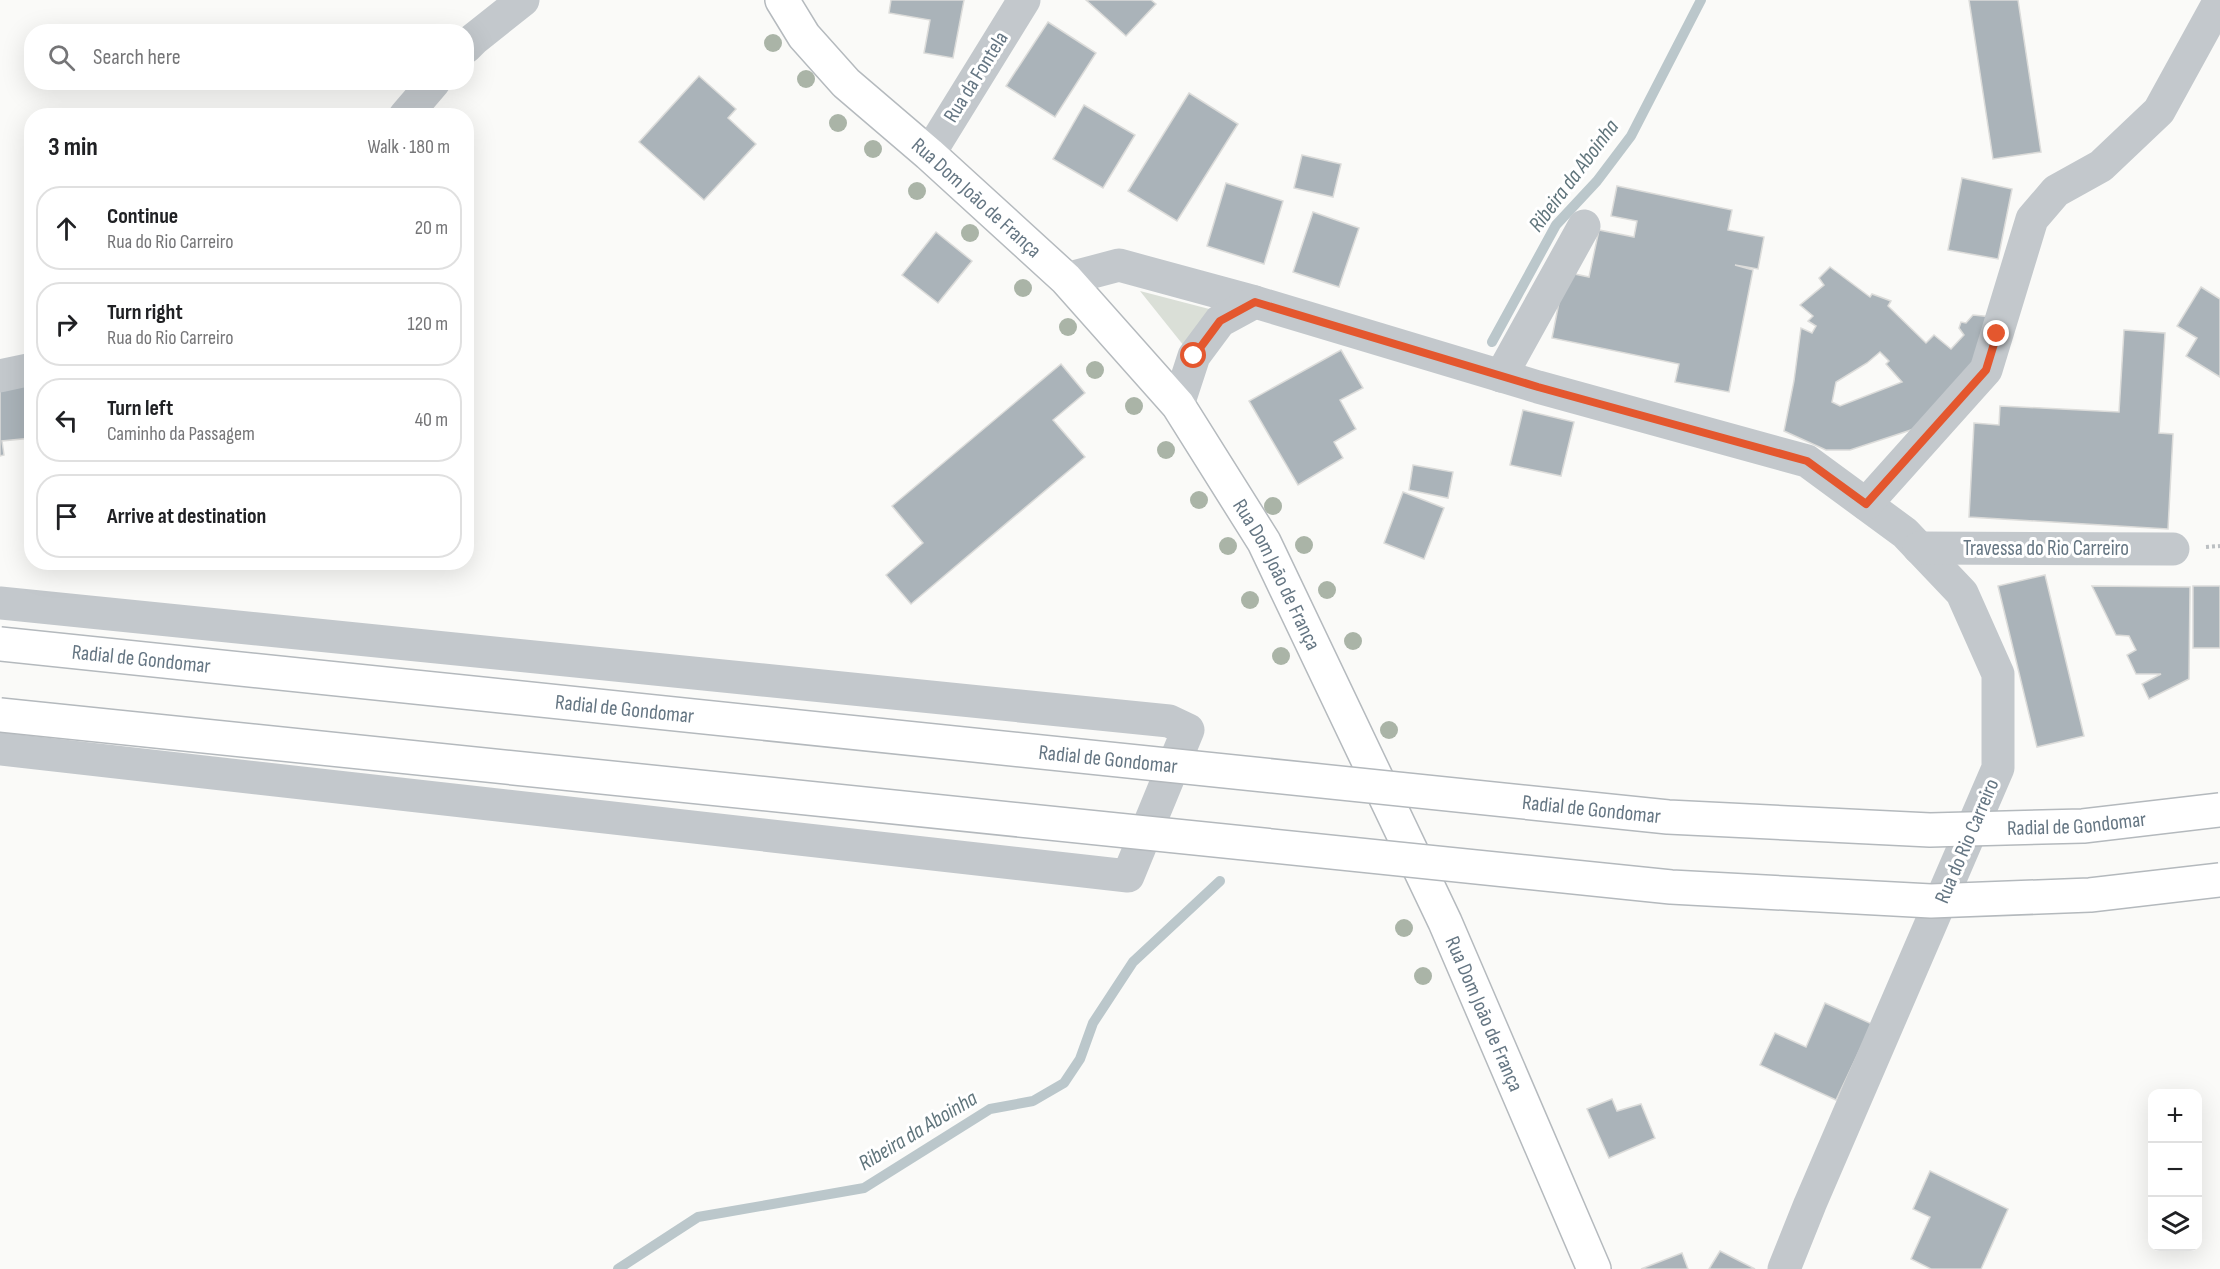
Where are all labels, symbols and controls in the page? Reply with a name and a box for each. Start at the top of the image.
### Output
search box [24,24,474,90]
street label: Rua da Fontela [938,27,1014,127]
icon: search [45,41,78,74]
text: Search here [93,44,180,71]
water label: Ribeira da Aboinha [1523,114,1625,238]
text: 3 min [48,132,98,163]
street label: Rua Dom João de França [907,132,1047,263]
text: Walk · 180 m [367,135,450,159]
text: Continue [107,203,178,230]
icon: ahead [50,212,83,245]
text: 20 m [415,216,448,240]
text: Rua do Rio Carreiro [107,230,233,254]
text: Turn right [107,299,183,326]
icon: right [50,308,83,341]
text: 120 m [408,312,448,336]
route end [1983,320,2009,346]
text: Rua do Rio Carreiro [107,326,233,350]
route start [1180,342,1206,368]
text: Turn left [107,395,173,422]
icon: left [50,404,83,437]
text: 40 m [415,408,448,432]
text: Caminho da Passagem [107,422,255,446]
street label: Rua Dom João de França [1228,494,1326,654]
icon: arrive [50,500,83,533]
text: Arrive at destination [107,503,266,530]
street label: Travessa do Rio Carreiro [1963,536,2129,561]
street label: Radial de Gondomar [71,639,212,678]
street label: Radial de Gondomar [554,689,695,728]
street label: Radial de Gondomar [1037,739,1179,779]
street label: Rua do Rio Carreiro [1930,775,2004,907]
street label: Radial de Gondomar [1521,789,1662,829]
street label: Radial de Gondomar [2007,806,2147,840]
street label: Rua Dom João de França [1440,932,1529,1095]
water label: Ribeira da Aboinha [854,1085,982,1177]
map controls [2148,1089,2202,1251]
button: + [2148,1089,2202,1143]
button: − [2148,1143,2202,1197]
button: layers [2148,1197,2202,1251]

